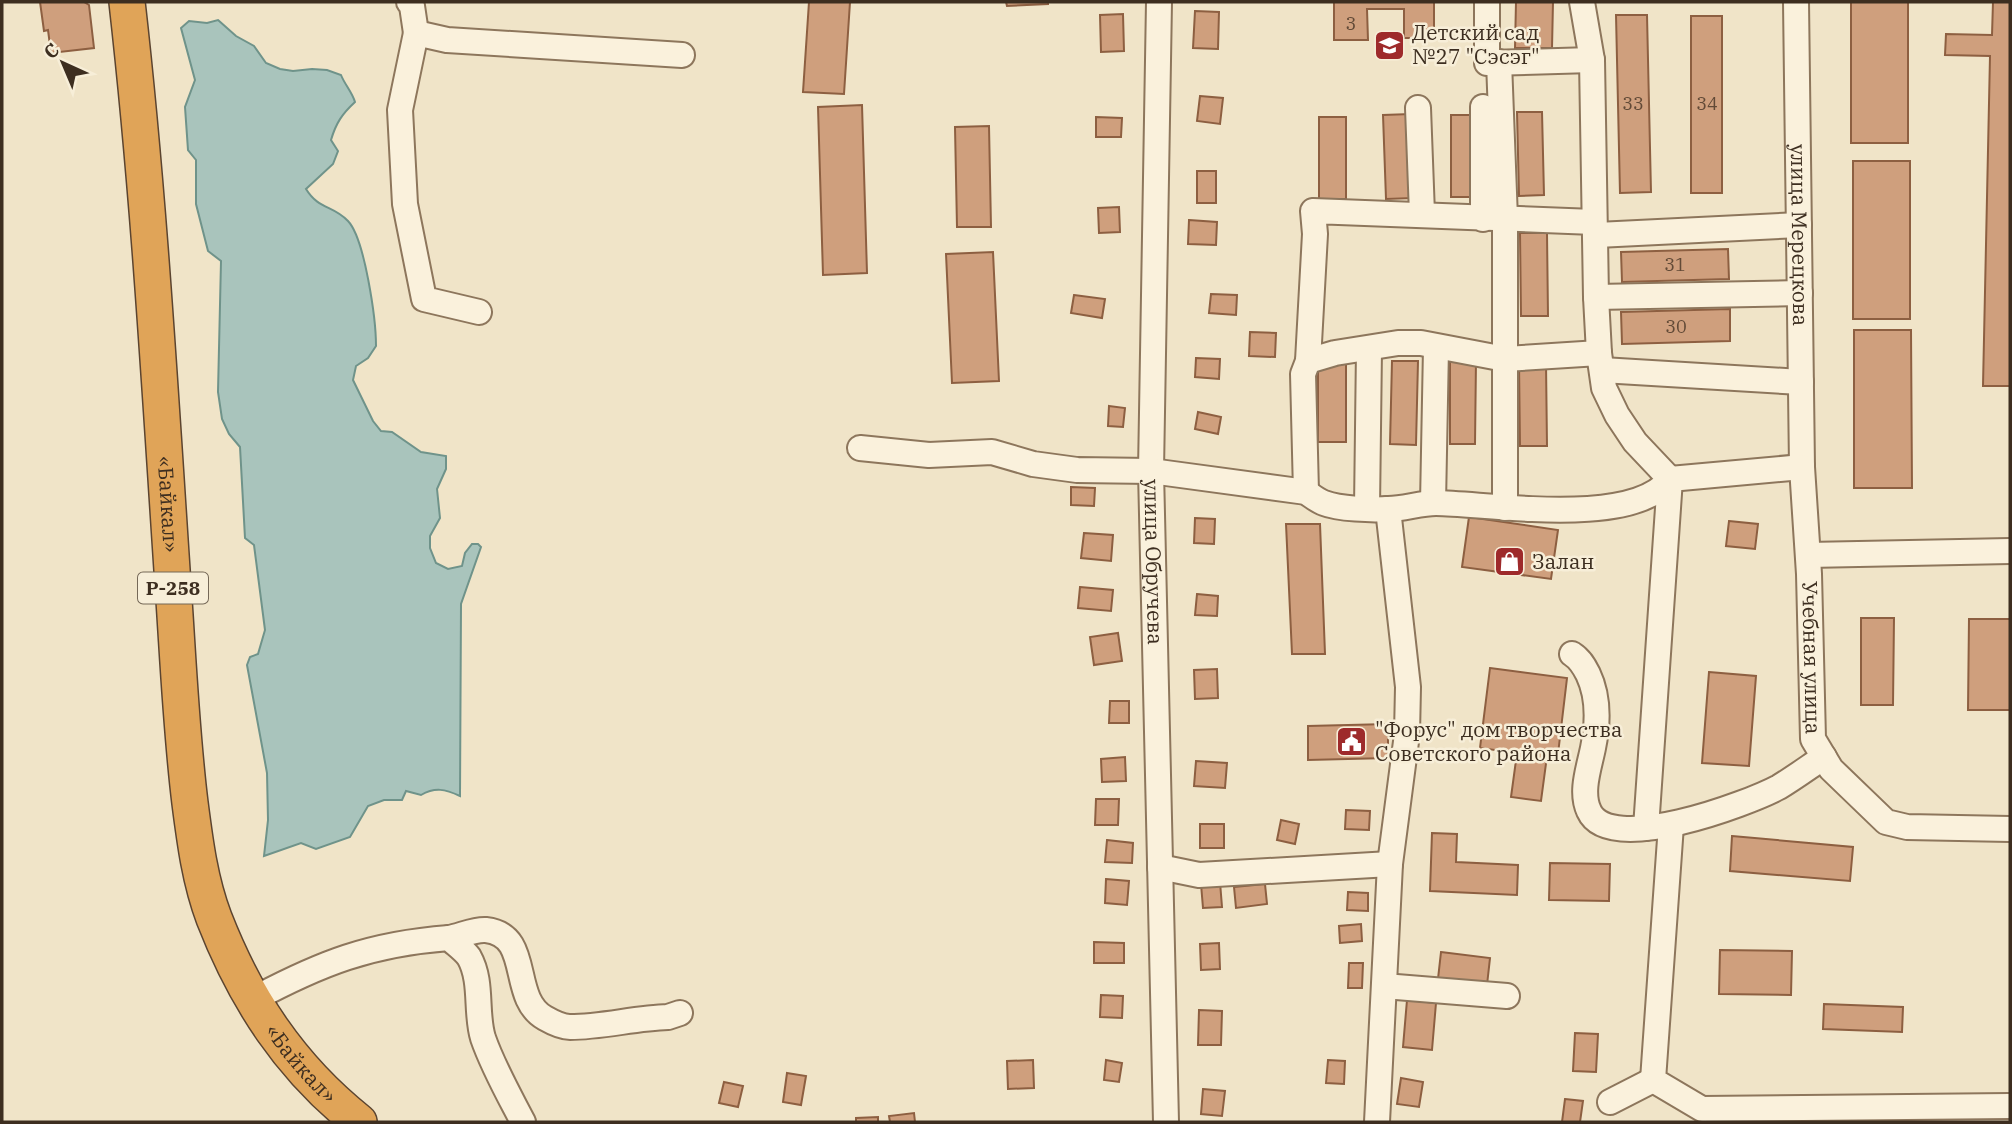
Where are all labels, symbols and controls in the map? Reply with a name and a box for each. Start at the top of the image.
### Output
house number: 3 [1346,12,1356,35]
place label: Детский сад №27 "Сэсэг" [1412,18,1540,70]
north arrow [28,28,98,98]
school or university icon: Детский сад №27 "Сэсэг" [1372,28,1406,62]
text: С [38,38,64,64]
house number: 33 [1622,92,1644,115]
house number: 34 [1696,92,1718,115]
street label: улица Мерецкова [1785,144,1815,326]
house number: 31 [1664,253,1686,276]
house number: 30 [1665,315,1687,338]
street label: «Байкал» [152,455,186,553]
street label: улица Обручева [1138,479,1170,645]
shop icon: Залан [1492,545,1526,579]
place label: Залан [1532,547,1594,575]
road number: Р-258 [138,572,208,604]
street label: Учебная улица [1796,581,1828,735]
place label: "Форус" дом творчества Советского района [1375,715,1623,767]
public building icon: "Форус" дом творчества Советского района [1335,725,1369,759]
street label: «Байкал» [260,1018,343,1109]

